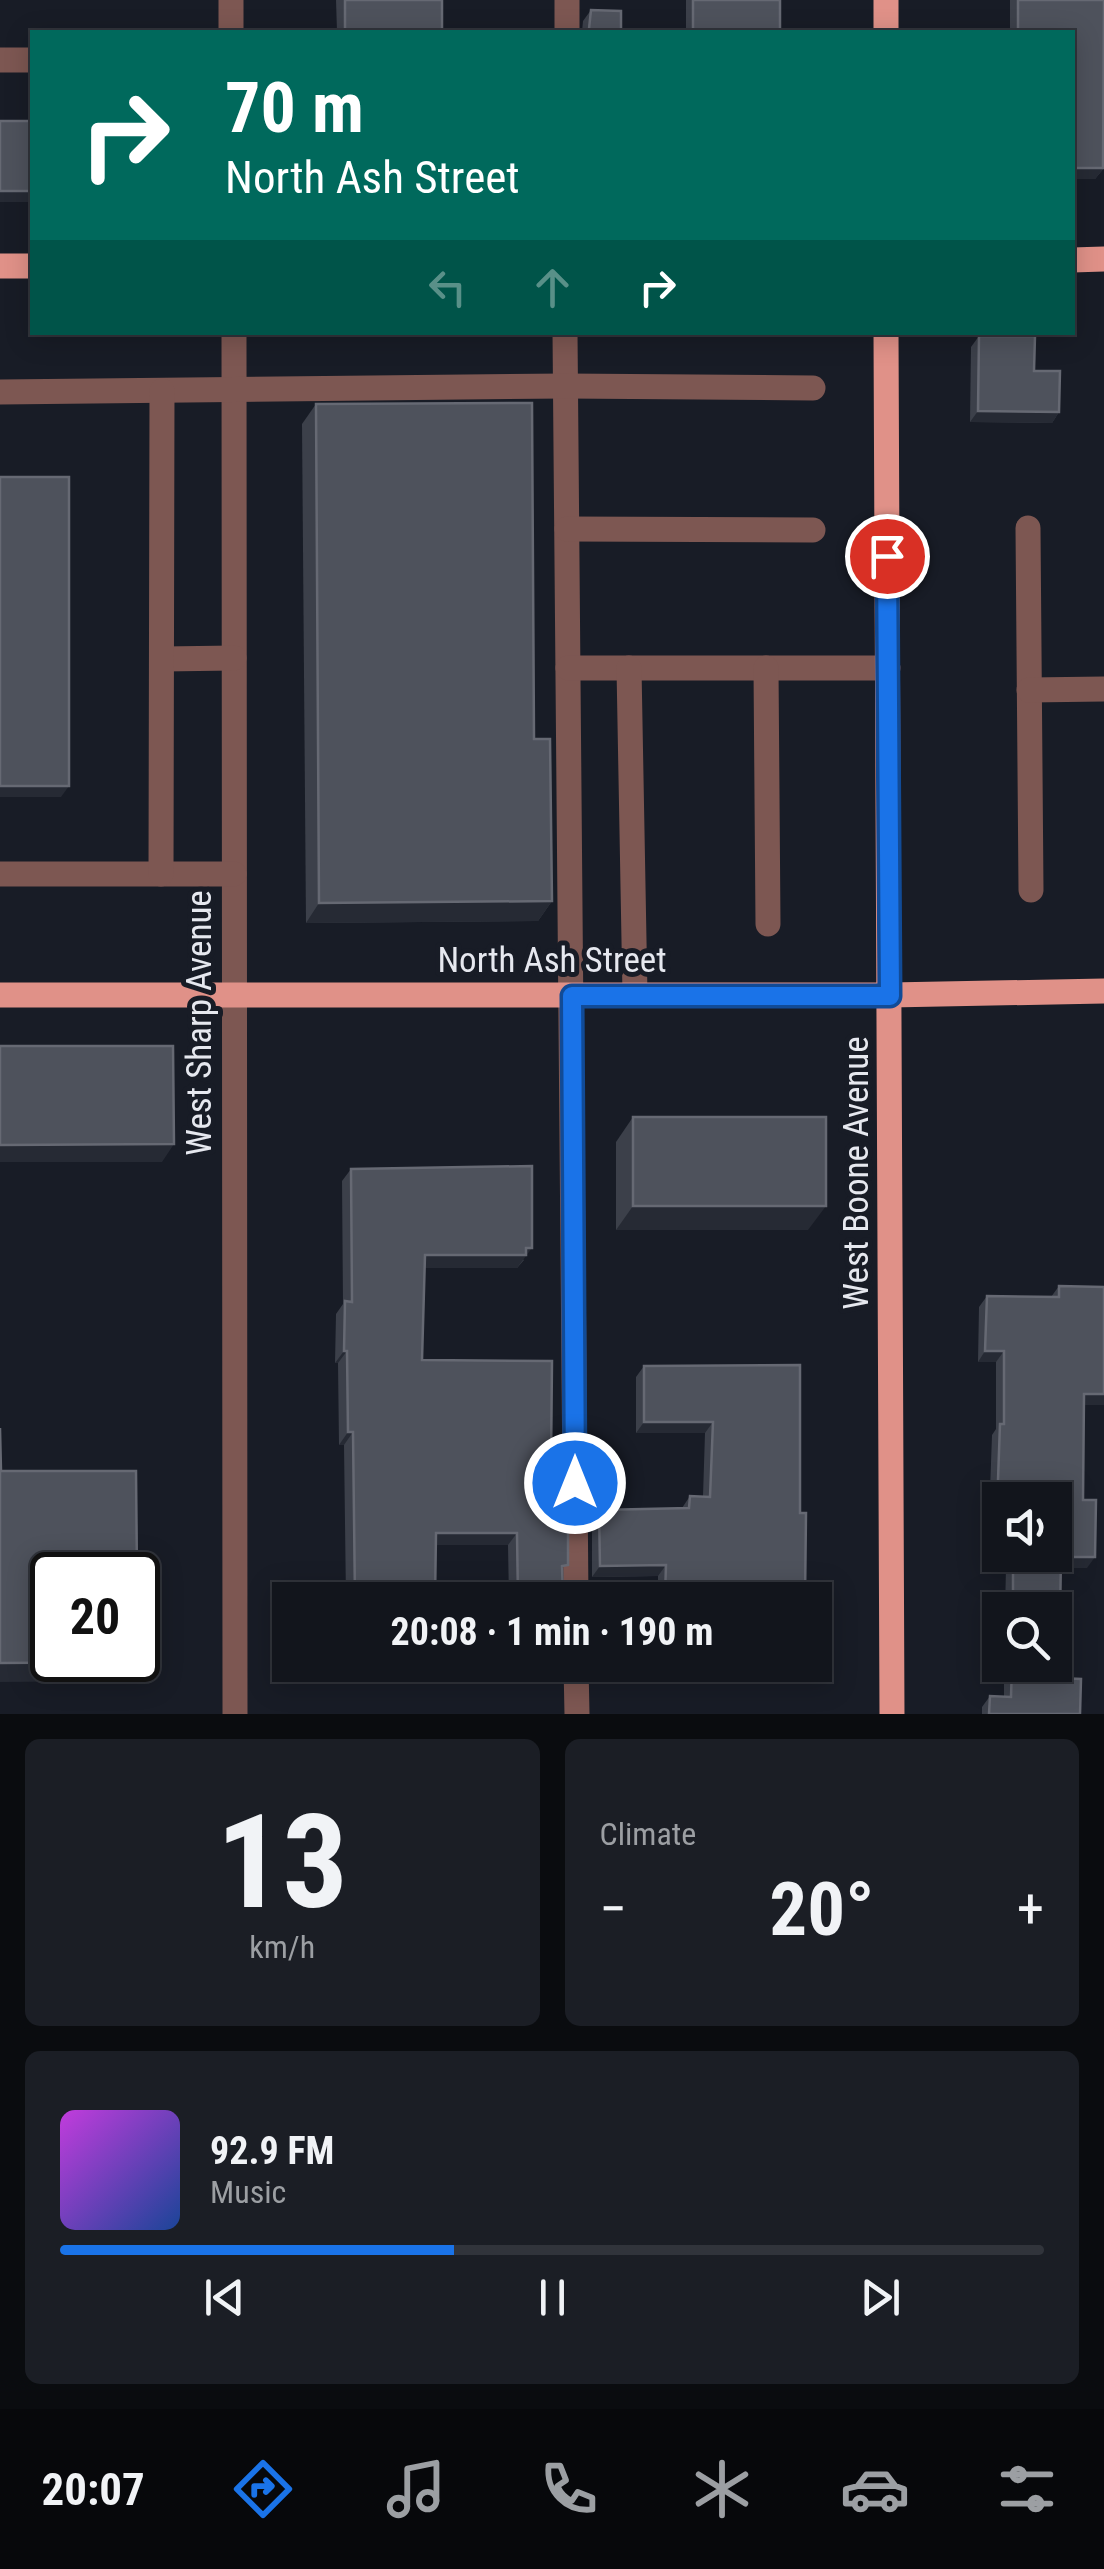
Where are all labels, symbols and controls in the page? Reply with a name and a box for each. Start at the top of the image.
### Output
text: 70 m [225,67,364,149]
icon: right [60,70,190,200]
text: North Ash Street [225,151,520,204]
icon: left [420,260,475,315]
icon: ahead [525,260,580,315]
icon: right [630,260,685,315]
pin [845,514,930,599]
icon: arrive [860,529,915,584]
street label: West Sharp Avenue [179,890,220,1156]
street label: North Ash Street [437,940,667,981]
street label: West Boone Avenue [836,1036,877,1310]
position arrow [523,1431,627,1535]
map controls [982,1482,1072,1682]
button: sound [982,1482,1072,1572]
speed limit sign: 20 [30,1552,160,1682]
button: search [982,1592,1072,1682]
text: 20:08 · 1 min · 190 m [391,1610,713,1654]
text: 13 [217,1786,348,1939]
text: Climate [600,1815,696,1853]
text: 20° [769,1865,874,1953]
text: − [600,1877,627,1941]
text: + [1017,1877,1044,1941]
text: km/h [249,1928,315,1966]
text: 92.9 FM [210,2129,334,2173]
text: Music [210,2173,286,2211]
icon: previous [197,2270,252,2325]
icon: pause [525,2270,580,2325]
icon: next [853,2270,908,2325]
icon: directions [228,2454,298,2524]
icon: music [381,2454,451,2524]
icon: phone [534,2454,604,2524]
icon: climate [687,2454,757,2524]
icon: car [840,2454,910,2524]
icon: filters [992,2454,1062,2524]
text: 20:07 [41,2463,145,2516]

